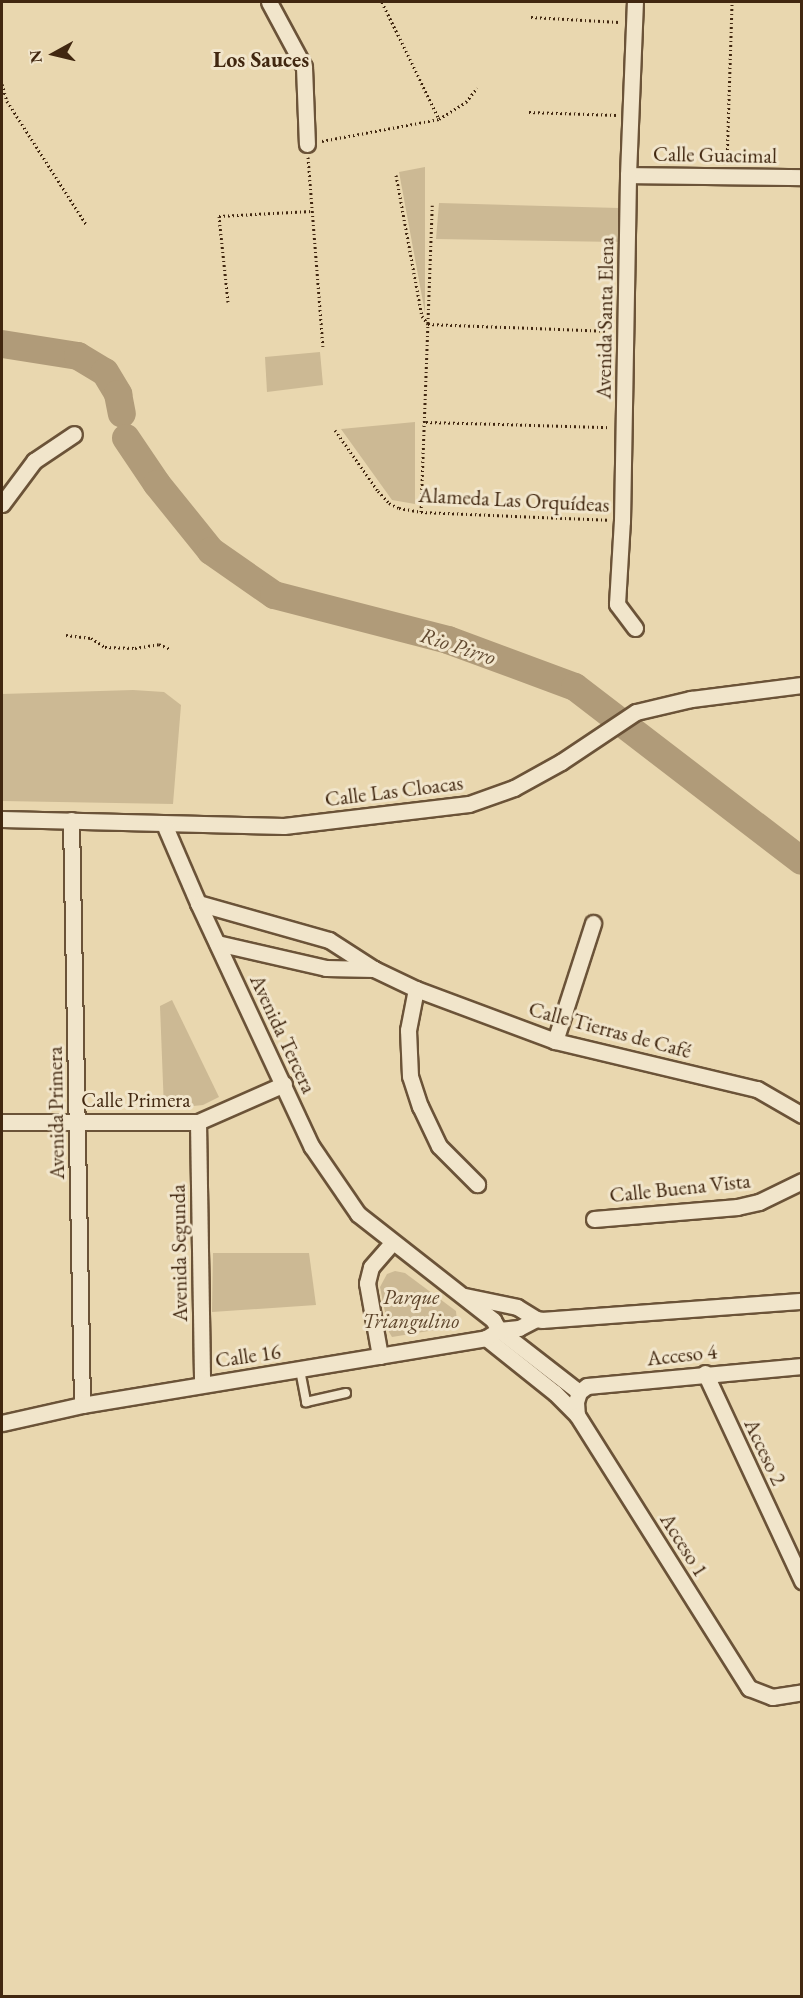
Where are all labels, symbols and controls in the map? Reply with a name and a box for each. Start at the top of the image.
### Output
north arrow [24,24,84,84]
district label: Los Sauces [213,47,309,73]
text: N [24,49,47,64]
street label: Calle Guacimal [653,141,777,169]
street label: Avenida Santa Elena [591,237,619,399]
street label: Alameda Las Orquídeas [418,482,610,518]
water label: Rio Pirro [417,621,499,671]
street label: Calle Las Cloacas [323,770,465,812]
street label: Avenida Tercera [245,971,321,1097]
street label: Calle Tierras de Café [526,996,694,1064]
street label: Avenida Primera [42,1046,70,1180]
street label: Calle Primera [81,1087,191,1113]
street label: Calle Buena Vista [608,1168,752,1208]
street label: Avenida Segunda [165,1184,193,1322]
park label: Parque Triangulino [363,1284,459,1334]
street label: Calle 16 [214,1339,282,1373]
street label: Acceso 4 [646,1339,718,1371]
street label: Acceso 2 [739,1415,791,1489]
street label: Acceso 1 [655,1508,713,1582]

